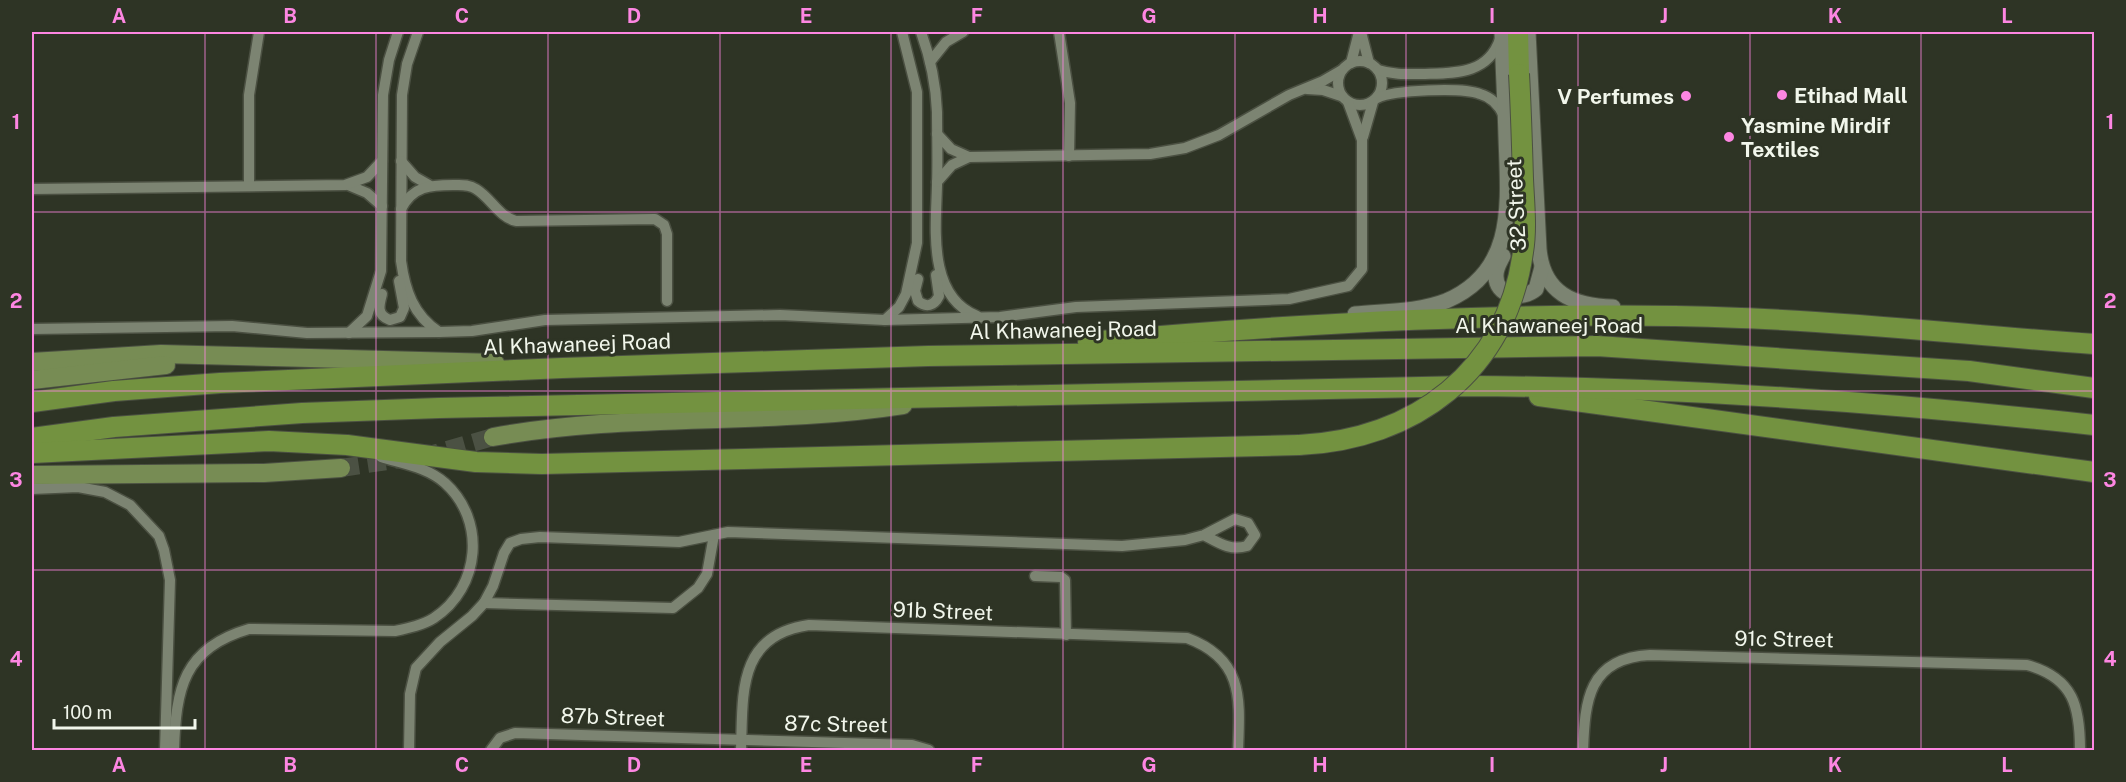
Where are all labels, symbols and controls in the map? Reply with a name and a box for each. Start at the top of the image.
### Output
text: A [112,4,126,28]
text: B [283,4,297,28]
text: C [455,4,469,28]
text: D [627,4,641,28]
text: E [800,4,812,28]
text: F [971,4,983,28]
text: G [1141,4,1157,28]
text: H [1312,4,1328,28]
text: I [1489,4,1495,28]
text: J [1660,4,1668,28]
text: K [1828,4,1842,28]
text: L [2001,4,2013,28]
place label: Etihad Mall [1794,83,1908,108]
place label: V Perfumes [1557,84,1674,109]
marker: Etihad Mall [1775,88,1789,102]
marker: V Perfumes [1679,89,1693,103]
text: 1 [12,110,20,134]
text: 1 [2106,110,2114,134]
place label: Yasmine Mirdif Textiles [1741,113,1890,162]
marker: Yasmine Mirdif Textiles [1722,130,1736,144]
street label: 32 Street [1501,158,1531,252]
text: 2 [10,289,22,313]
text: 2 [2104,289,2116,313]
street label: Al Khawaneej Road [1455,313,1643,338]
street label: Al Khawaneej Road [969,316,1157,344]
street label: Al Khawaneej Road [483,328,671,360]
text: 3 [9,468,23,492]
text: 3 [2103,468,2117,492]
street label: 91b Street [892,597,994,625]
street label: 91c Street [1734,626,1834,652]
text: 4 [9,647,23,671]
text: 4 [2103,647,2117,671]
scale bar [54,692,195,730]
text: 100 m [63,702,112,723]
street label: 87b Street [560,703,666,731]
street label: 87c Street [784,711,888,737]
text: A [112,753,126,777]
text: B [283,753,297,777]
text: C [455,753,469,777]
text: D [627,753,641,777]
text: E [800,753,812,777]
text: F [971,753,983,777]
text: G [1141,753,1157,777]
text: H [1312,753,1328,777]
text: I [1489,753,1495,777]
text: J [1660,753,1668,777]
text: K [1828,753,1842,777]
text: L [2001,753,2013,777]

